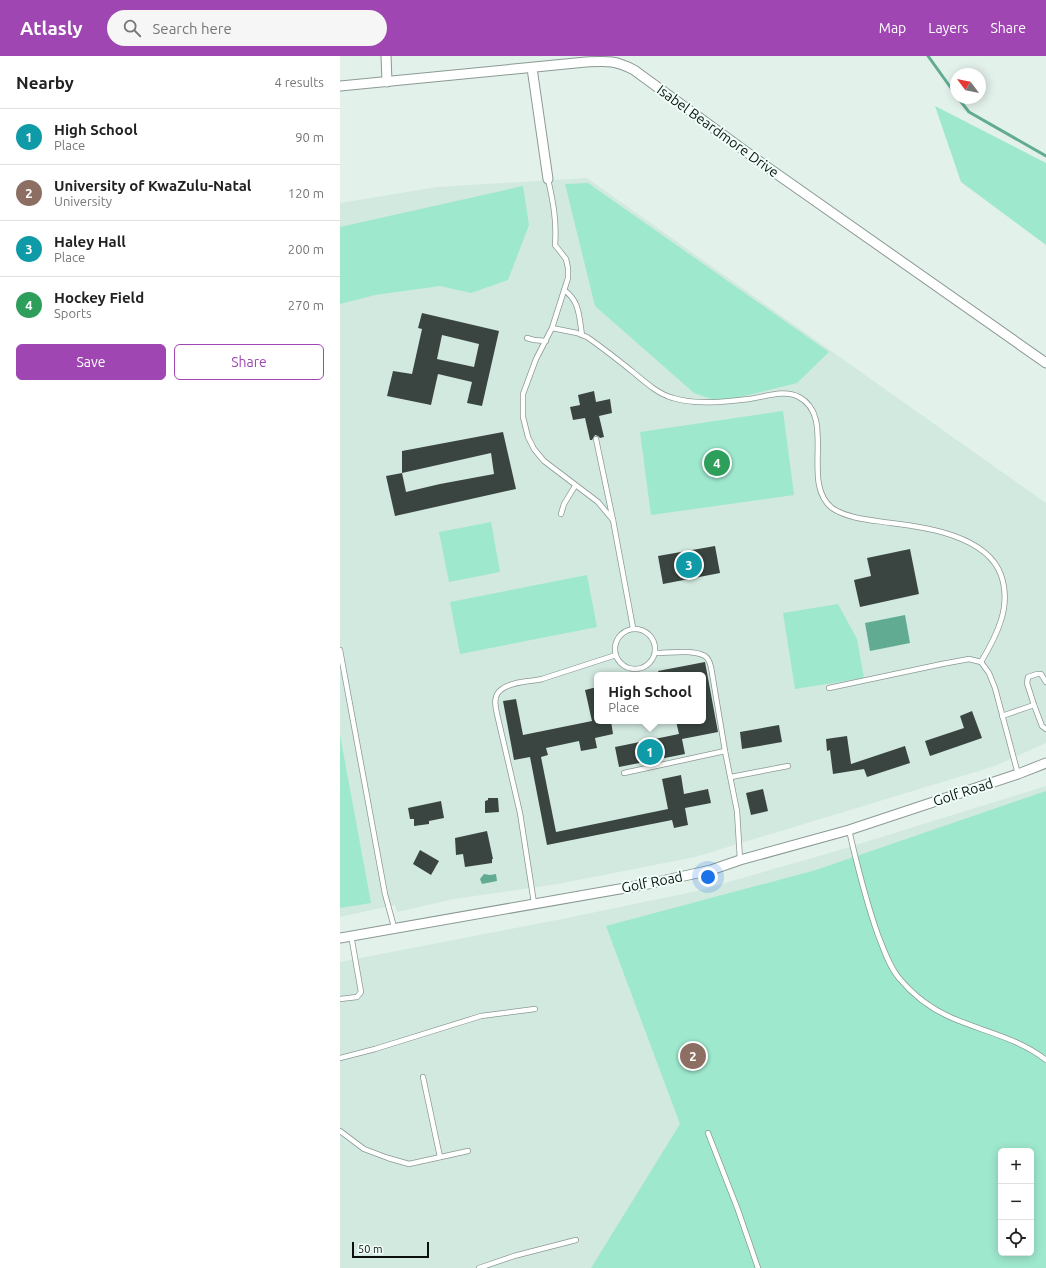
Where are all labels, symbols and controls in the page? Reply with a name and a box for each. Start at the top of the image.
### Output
search box [107,10,387,46]
text: Atlasly [20,17,83,39]
icon: search [121,17,143,39]
text: Search here [153,20,232,37]
text: Map [879,20,906,36]
text: Layers [928,20,968,36]
text: Share [990,20,1026,36]
north arrow [950,68,986,104]
text: Nearby [16,73,74,92]
text: 4 results [274,75,324,89]
street label: Isabel Beardmore Drive [654,81,782,181]
text: High School [54,121,137,138]
text: 1 [25,130,33,144]
text: 90 m [295,130,324,144]
text: Place [54,138,85,152]
text: University of KwaZulu-Natal [54,177,251,194]
text: 2 [25,186,33,200]
text: 120 m [288,186,324,200]
text: University [54,194,112,208]
text: Haley Hall [54,233,126,250]
text: 3 [25,242,33,256]
text: 200 m [288,242,324,256]
text: Place [54,250,85,264]
text: Hockey Field [54,289,144,306]
text: 4 [25,298,33,312]
text: 270 m [288,298,324,312]
text: Sports [54,306,92,320]
button: Save [16,344,166,380]
button: Share [174,344,324,380]
pin: 4 [704,448,730,478]
pin: 3 [676,550,702,580]
popup [594,672,706,724]
text: High School [608,683,692,700]
text: Place [608,700,639,714]
pin: 1 [637,737,663,767]
street label: Golf Road [931,775,995,809]
your location [698,867,718,887]
street label: Golf Road [620,868,684,896]
pin: 2 [680,1041,706,1071]
map controls [998,1148,1034,1256]
button: + [998,1148,1034,1184]
button: − [998,1184,1034,1220]
button: locate [998,1220,1034,1256]
scale bar [352,1240,429,1259]
text: 50 m [358,1243,382,1255]

